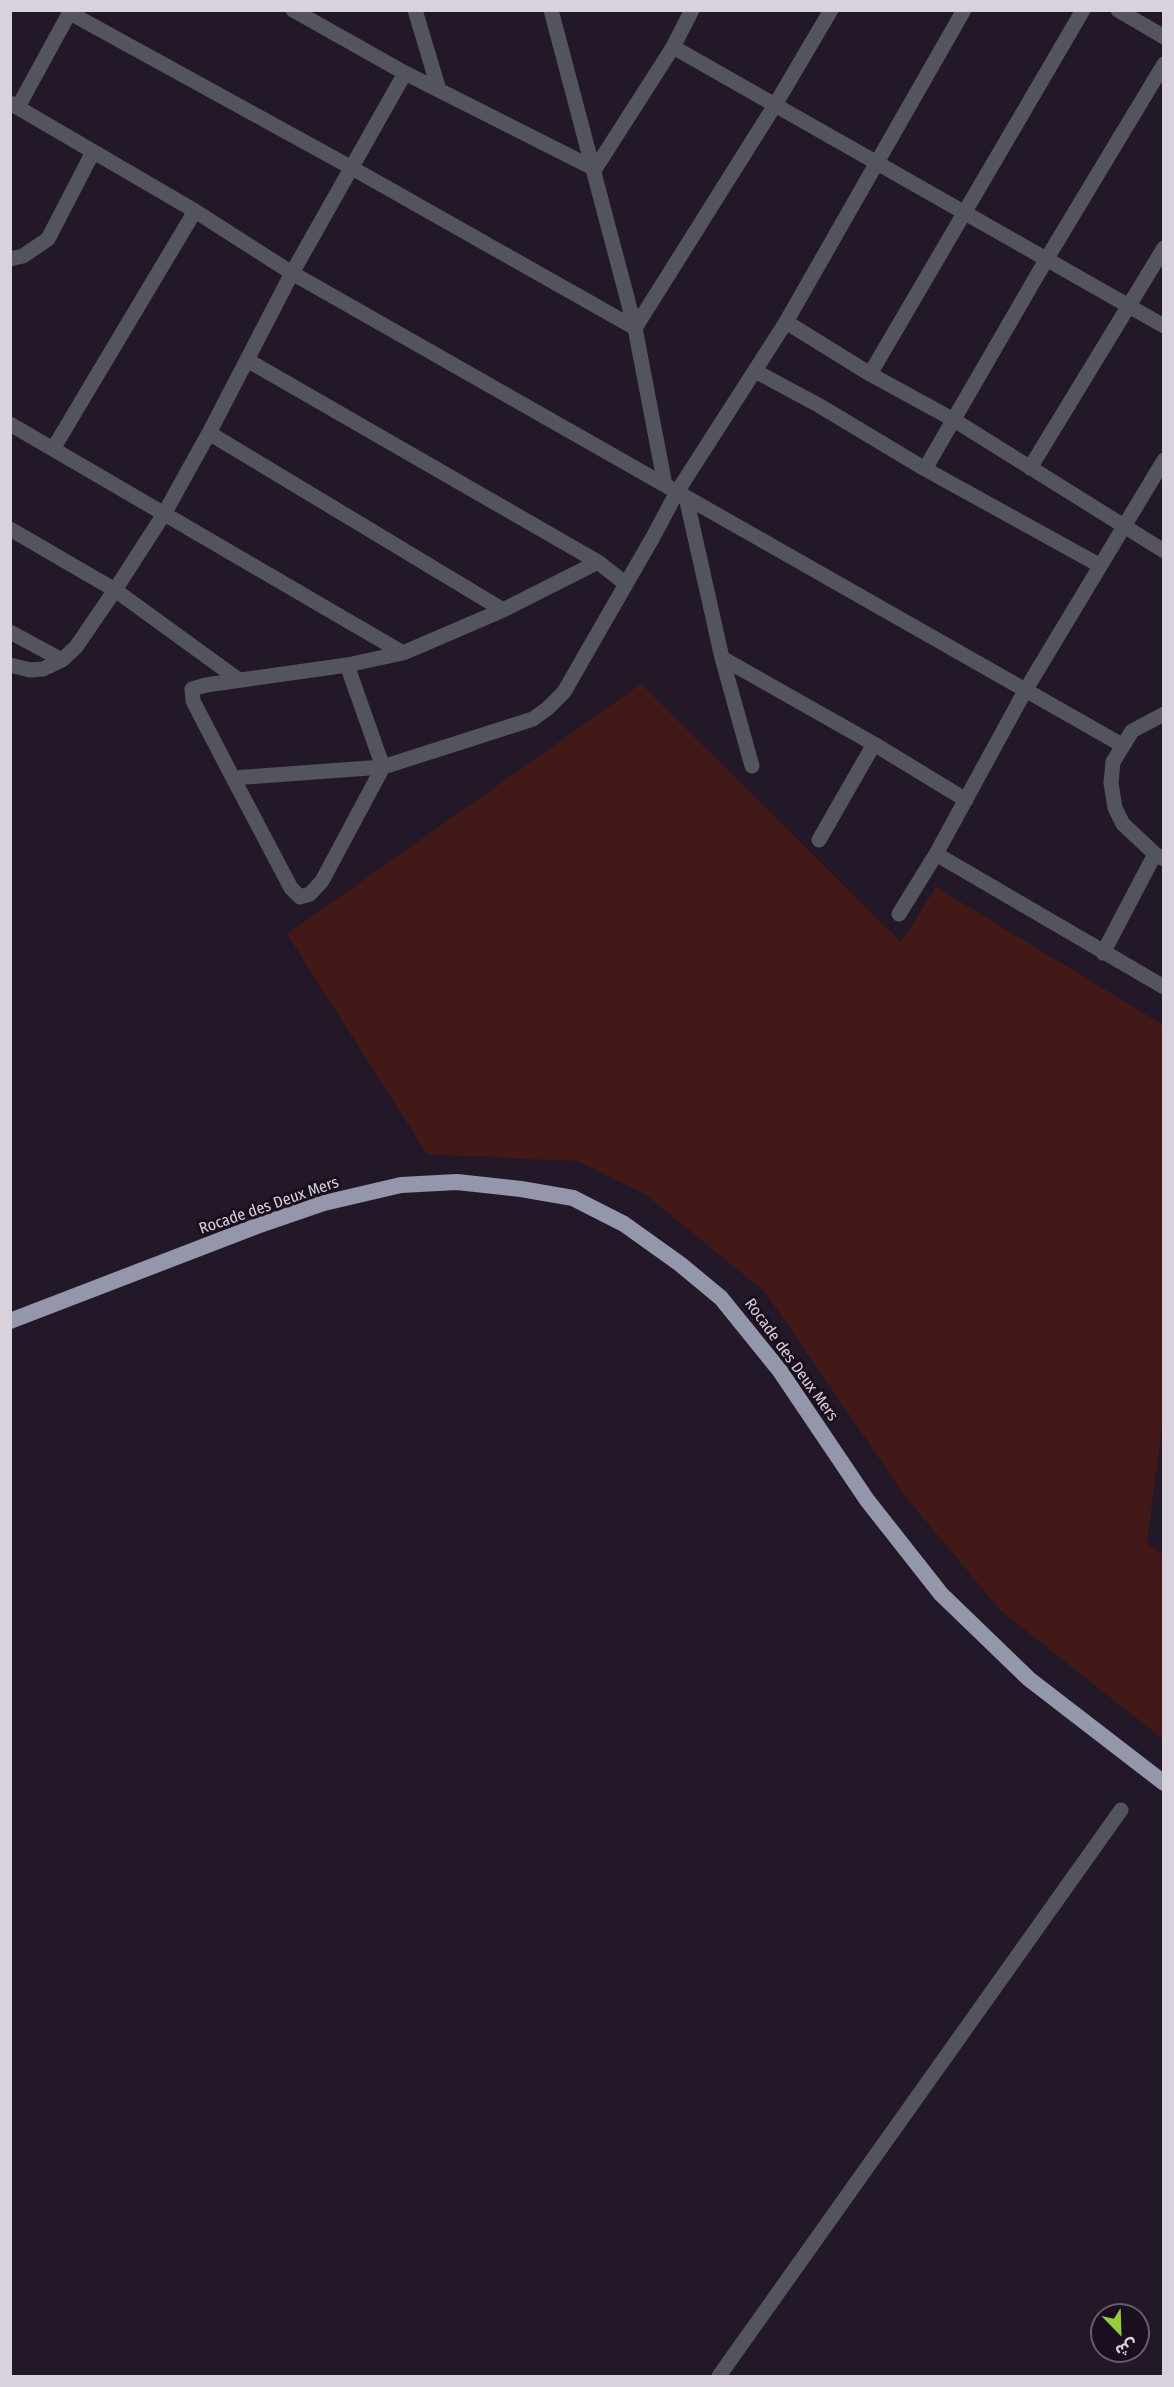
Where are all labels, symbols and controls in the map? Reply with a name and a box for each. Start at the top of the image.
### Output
street label: Rocade des Deux Mers [197,1173,341,1239]
street label: Rocade des Deux Mers [740,1295,842,1425]
north arrow [1090,2303,1150,2363]
text: ش [1113,2335,1140,2361]

